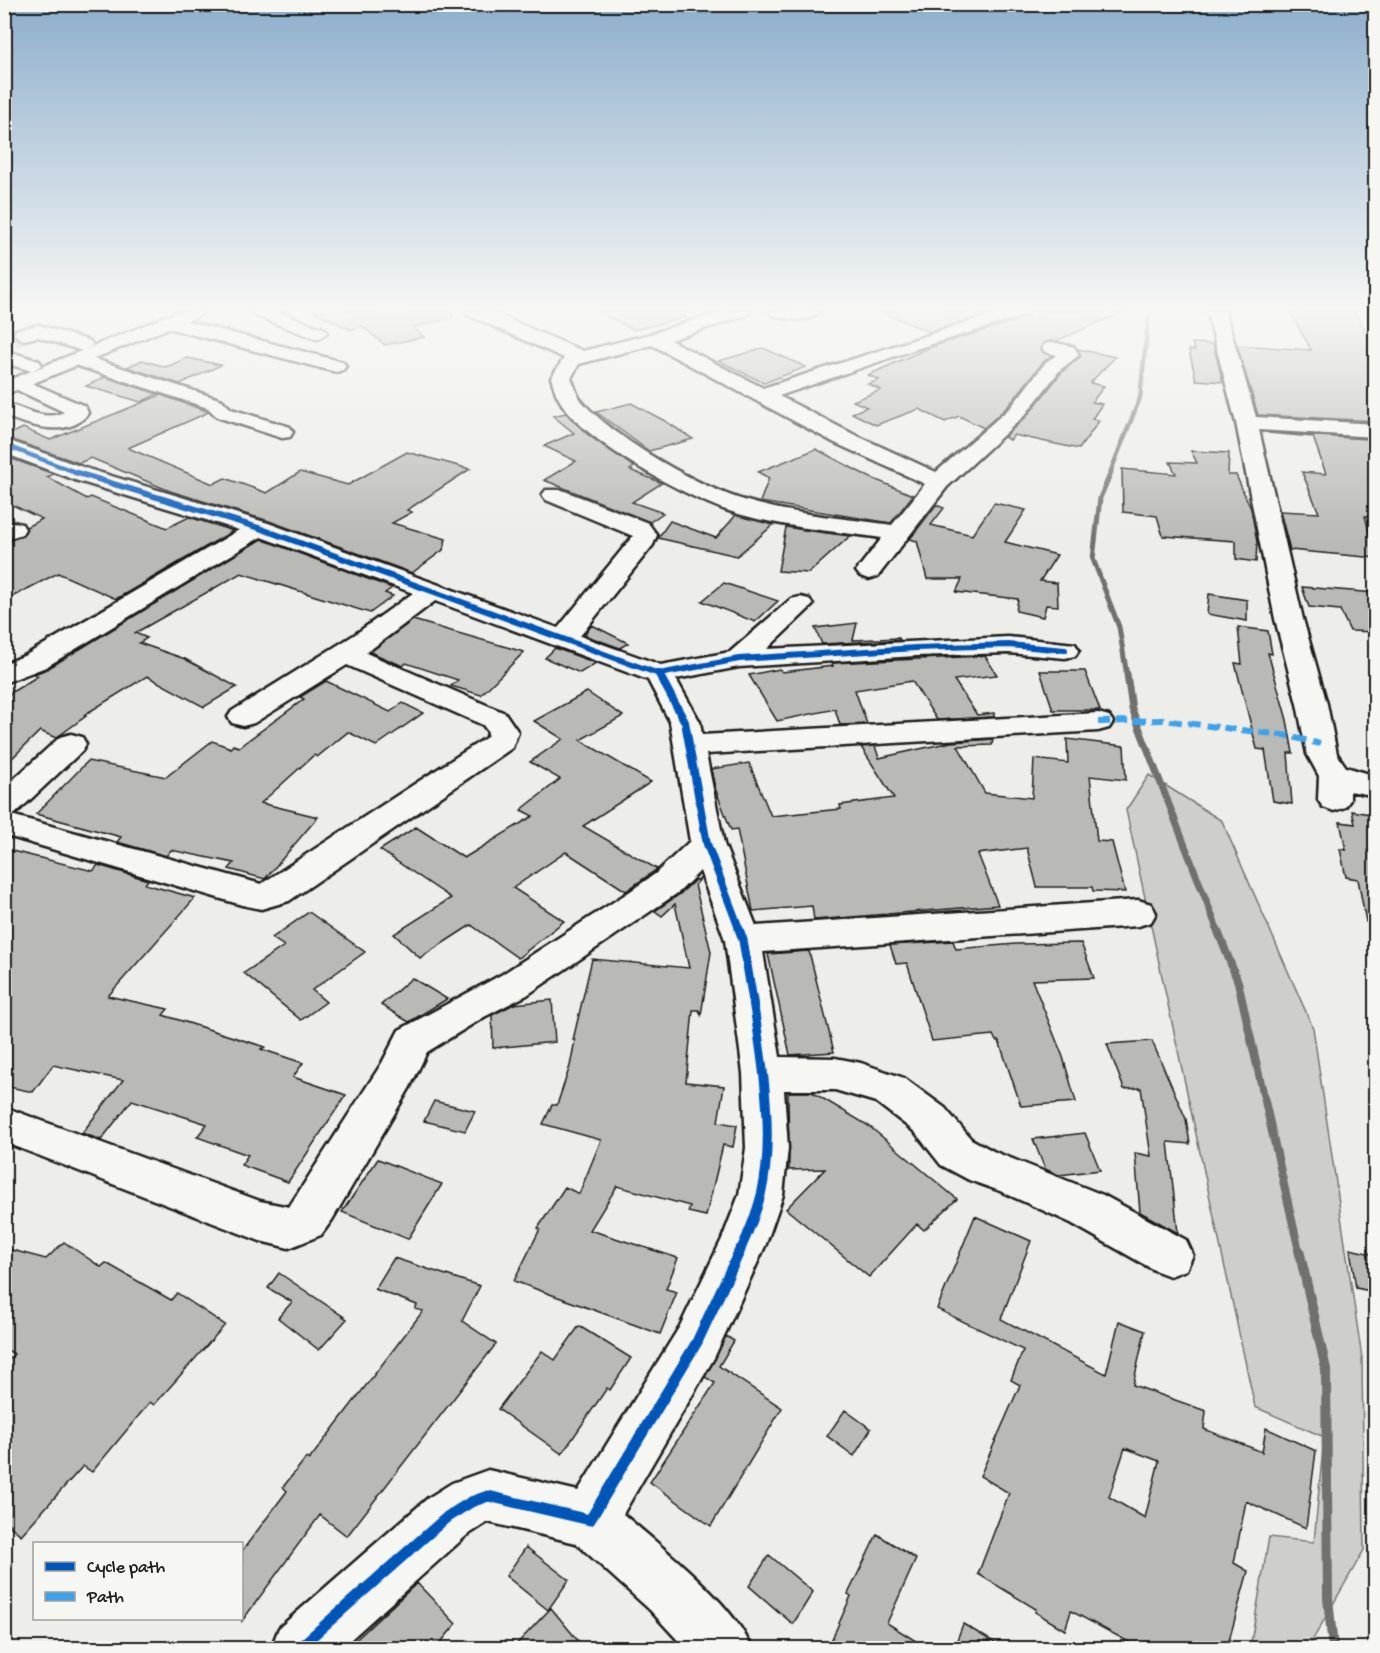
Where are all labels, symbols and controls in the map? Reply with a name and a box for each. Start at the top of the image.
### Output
legend [33,1542,243,1620]
text: Cycle path [87,1558,165,1579]
text: Path [86,1588,124,1609]

